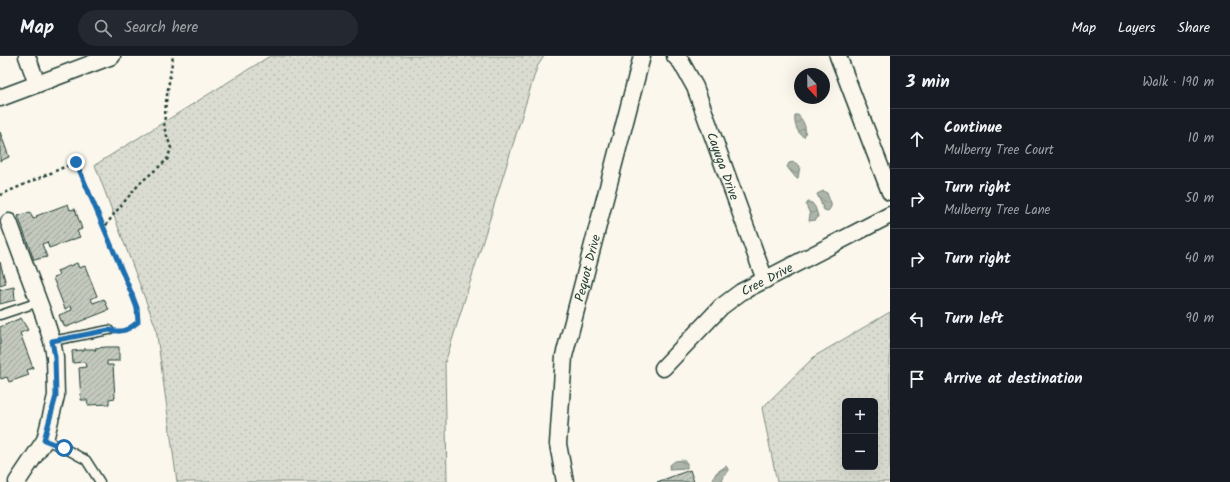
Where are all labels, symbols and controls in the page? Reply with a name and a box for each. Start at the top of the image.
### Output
search box [78,10,358,46]
text: Map [20,13,54,43]
text: Search here [124,16,198,40]
icon: search [92,17,114,39]
text: Map [1072,17,1096,39]
text: Layers [1118,17,1156,39]
text: Share [1178,17,1210,39]
north arrow [794,68,830,104]
text: 3 min [906,69,950,96]
text: Walk · 190 m [1142,72,1214,93]
text: Continue [944,116,1002,140]
icon: ahead [906,128,928,150]
text: 10 m [1188,128,1214,149]
street label: Cayuga Drive [700,129,744,203]
text: Mulberry Tree Court [944,140,1054,161]
route end [67,153,85,171]
text: Turn right [944,176,1011,200]
icon: right [906,188,928,210]
text: 50 m [1185,188,1214,209]
text: Mulberry Tree Lane [944,200,1050,221]
street label: Pequot Drive [570,232,607,304]
text: Turn right [944,247,1011,271]
icon: right [906,248,928,270]
text: 40 m [1185,248,1214,269]
street label: Cree Drive [738,258,797,302]
text: Turn left [944,307,1004,331]
icon: left [906,308,928,330]
text: 90 m [1186,308,1214,329]
text: Arrive at destination [944,367,1083,391]
icon: arrive [906,368,928,390]
map controls [842,398,878,470]
button: + [842,398,878,434]
button: − [842,434,878,470]
route start [55,439,73,457]

